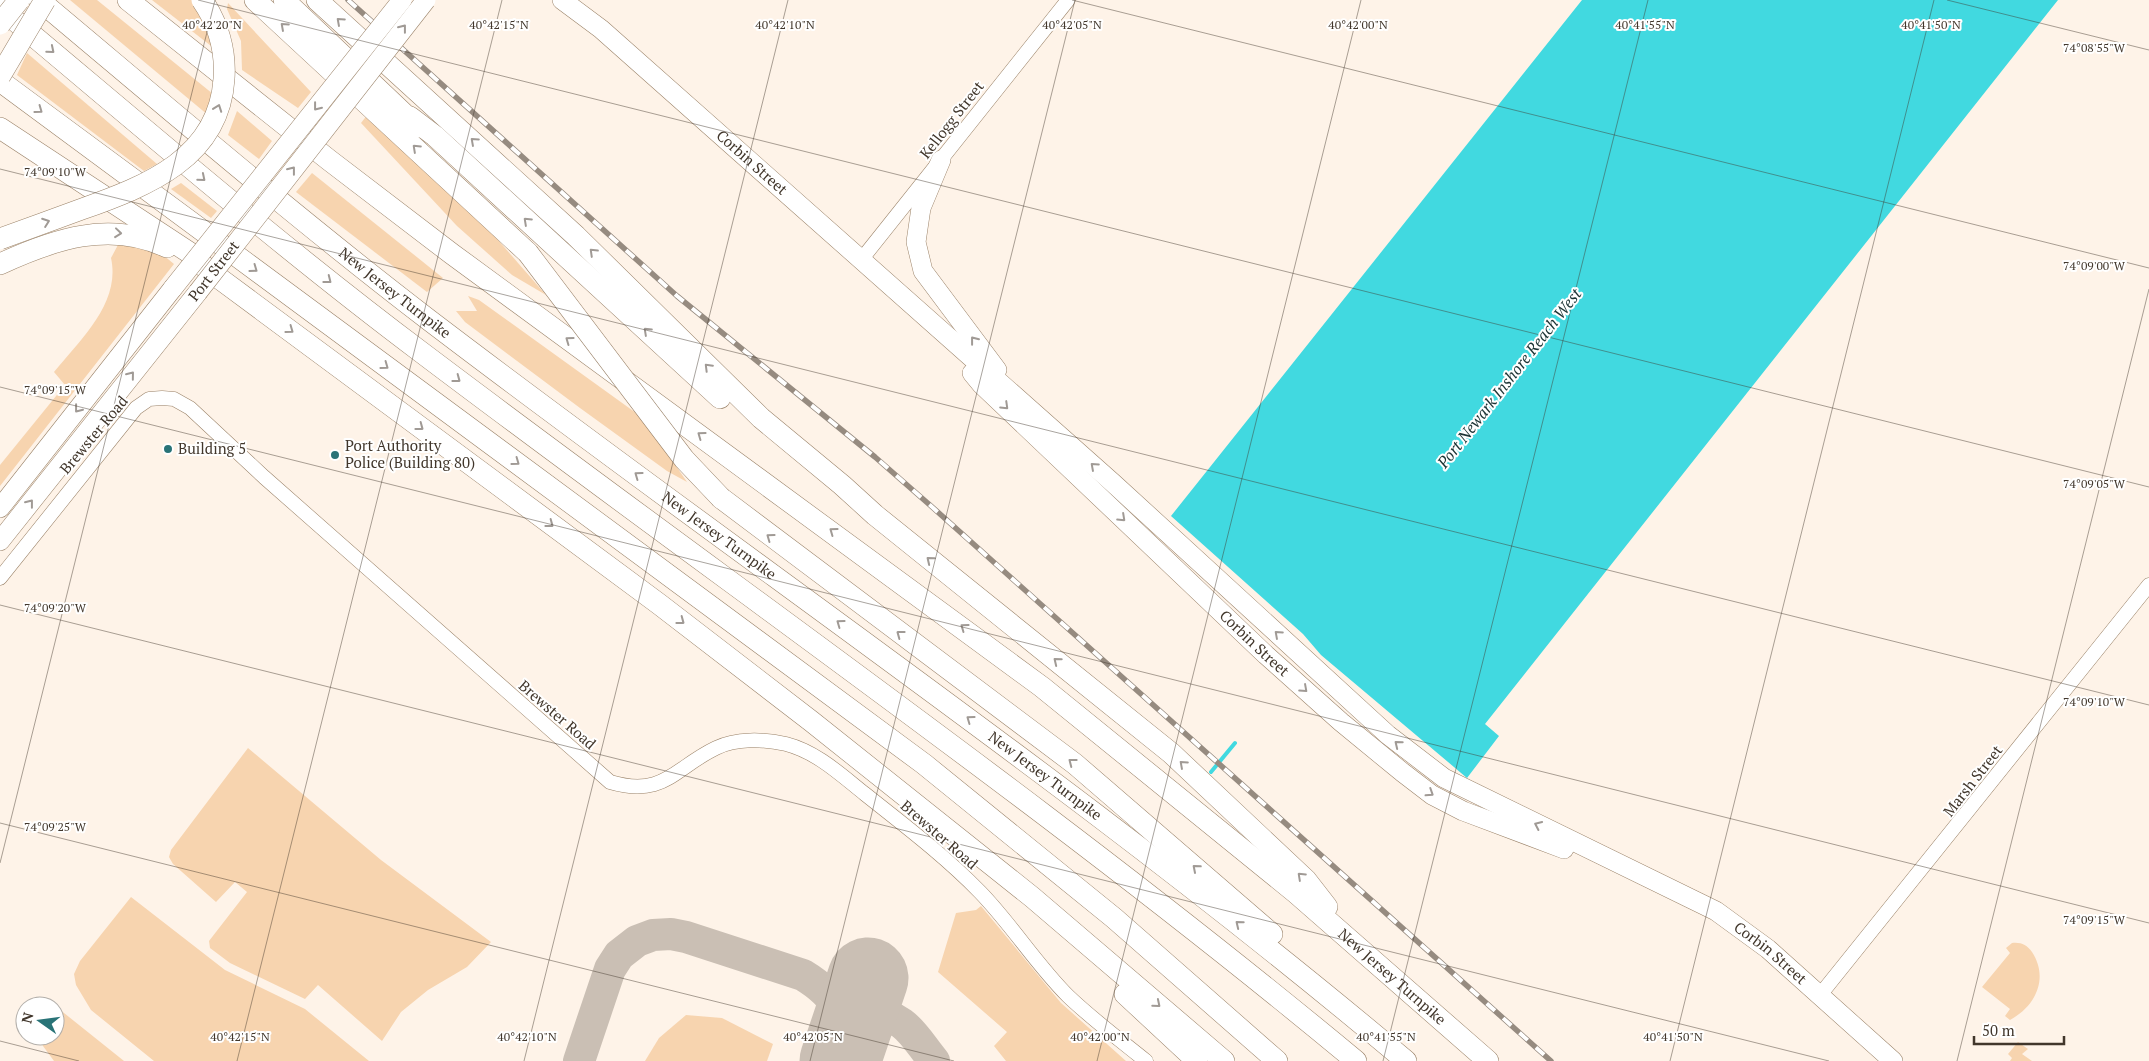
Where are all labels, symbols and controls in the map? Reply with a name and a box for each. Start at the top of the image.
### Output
text: 40°42'20"N [182,17,242,32]
text: 40°42'15"N [469,17,529,32]
text: 40°42'10"N [755,17,815,32]
text: 40°42'05"N [1042,17,1102,32]
text: 40°42'00"N [1328,17,1388,32]
text: 40°41'55"N [1615,17,1675,32]
text: 40°41'50"N [1901,17,1961,32]
one-way arrow [337,18,346,27]
one-way arrow [280,23,289,32]
one-way arrow [398,25,407,34]
text: 74°08'55"W [2063,40,2126,55]
one-way arrow [45,45,54,54]
street label: Kellogg Street [915,76,988,162]
one-way arrow [315,101,323,110]
one-way arrow [212,104,222,113]
one-way arrow [33,105,42,113]
street label: Corbin Street [713,125,792,199]
one-way arrow [470,138,479,147]
one-way arrow [413,145,422,154]
text: 74°09'10"W [24,164,87,179]
one-way arrow [287,167,295,176]
one-way arrow [196,172,205,181]
one-way arrow [41,218,50,228]
one-way arrow [524,218,533,227]
one-way arrow [114,227,122,238]
street label: Port Street [183,236,243,305]
street label: New Jersey Turnpike [335,242,455,342]
one-way arrow [589,249,598,258]
text: 74°09'00"W [2063,258,2126,273]
one-way arrow [248,263,258,272]
one-way arrow [322,274,332,283]
water label: Port Newark Inshore Reach West [1431,283,1587,473]
one-way arrow [284,324,294,333]
one-way arrow [643,328,652,337]
one-way arrow [566,337,575,347]
one-way arrow [971,337,980,346]
one-way arrow [379,360,388,368]
one-way arrow [705,363,714,372]
one-way arrow [126,372,135,381]
one-way arrow [451,373,461,382]
text: 74°09'15"W [24,382,87,397]
street label: Brewster Road [55,391,132,478]
one-way arrow [999,400,1008,409]
one-way arrow [76,403,84,412]
one-way arrow [414,422,423,430]
one-way arrow [698,432,707,441]
place label: Port Authority Police (Building 80) [345,435,475,472]
place label: Building 5 [178,438,246,458]
marker: Building 5 [162,443,174,455]
marker: Port Authority Police (Building 80) [329,449,341,461]
one-way arrow [510,456,520,465]
one-way arrow [1090,463,1099,472]
one-way arrow [634,472,644,481]
text: 74°09'05"W [2063,476,2126,491]
street label: New Jersey Turnpike [659,486,781,583]
one-way arrow [25,500,33,509]
one-way arrow [1116,512,1125,521]
one-way arrow [544,518,554,527]
one-way arrow [829,528,839,537]
one-way arrow [766,534,776,543]
one-way arrow [927,556,936,565]
text: 74°09'20"W [24,600,87,615]
street label: Corbin Street [1216,605,1294,681]
one-way arrow [675,615,685,624]
one-way arrow [836,620,846,629]
one-way arrow [961,625,970,633]
one-way arrow [897,631,906,639]
one-way arrow [1275,631,1284,640]
one-way arrow [1054,658,1063,667]
street label: Brewster Road [515,675,600,753]
one-way arrow [1299,684,1308,693]
text: 74°09'10"W [2063,694,2126,709]
one-way arrow [967,717,976,725]
street label: New Jersey Turnpike [985,726,1106,824]
one-way arrow [1395,740,1404,749]
street label: Marsh Street [1938,740,2007,820]
one-way arrow [1069,760,1078,768]
one-way arrow [1180,761,1189,770]
one-way arrow [1424,786,1433,796]
street label: Brewster Road [897,795,982,873]
text: 74°09'25"W [24,819,87,834]
one-way arrow [1534,821,1543,831]
one-way arrow [1193,864,1202,873]
one-way arrow [1298,873,1307,882]
text: 74°09'15"W [2063,912,2126,927]
street label: Corbin Street [1730,916,1812,988]
one-way arrow [1235,921,1244,930]
street label: New Jersey Turnpike [1334,924,1451,1029]
north arrow [15,996,65,1046]
one-way arrow [1152,998,1161,1007]
text: N [16,1010,37,1025]
scale bar [1974,1014,2064,1046]
text: 50 m [1982,1020,2015,1040]
text: 40°42'15"N [210,1029,270,1044]
text: 40°42'10"N [497,1029,557,1044]
text: 40°42'05"N [783,1029,843,1044]
text: 40°42'00"N [1070,1029,1130,1044]
text: 40°41'55"N [1356,1029,1416,1044]
text: 40°41'50"N [1643,1029,1703,1044]

